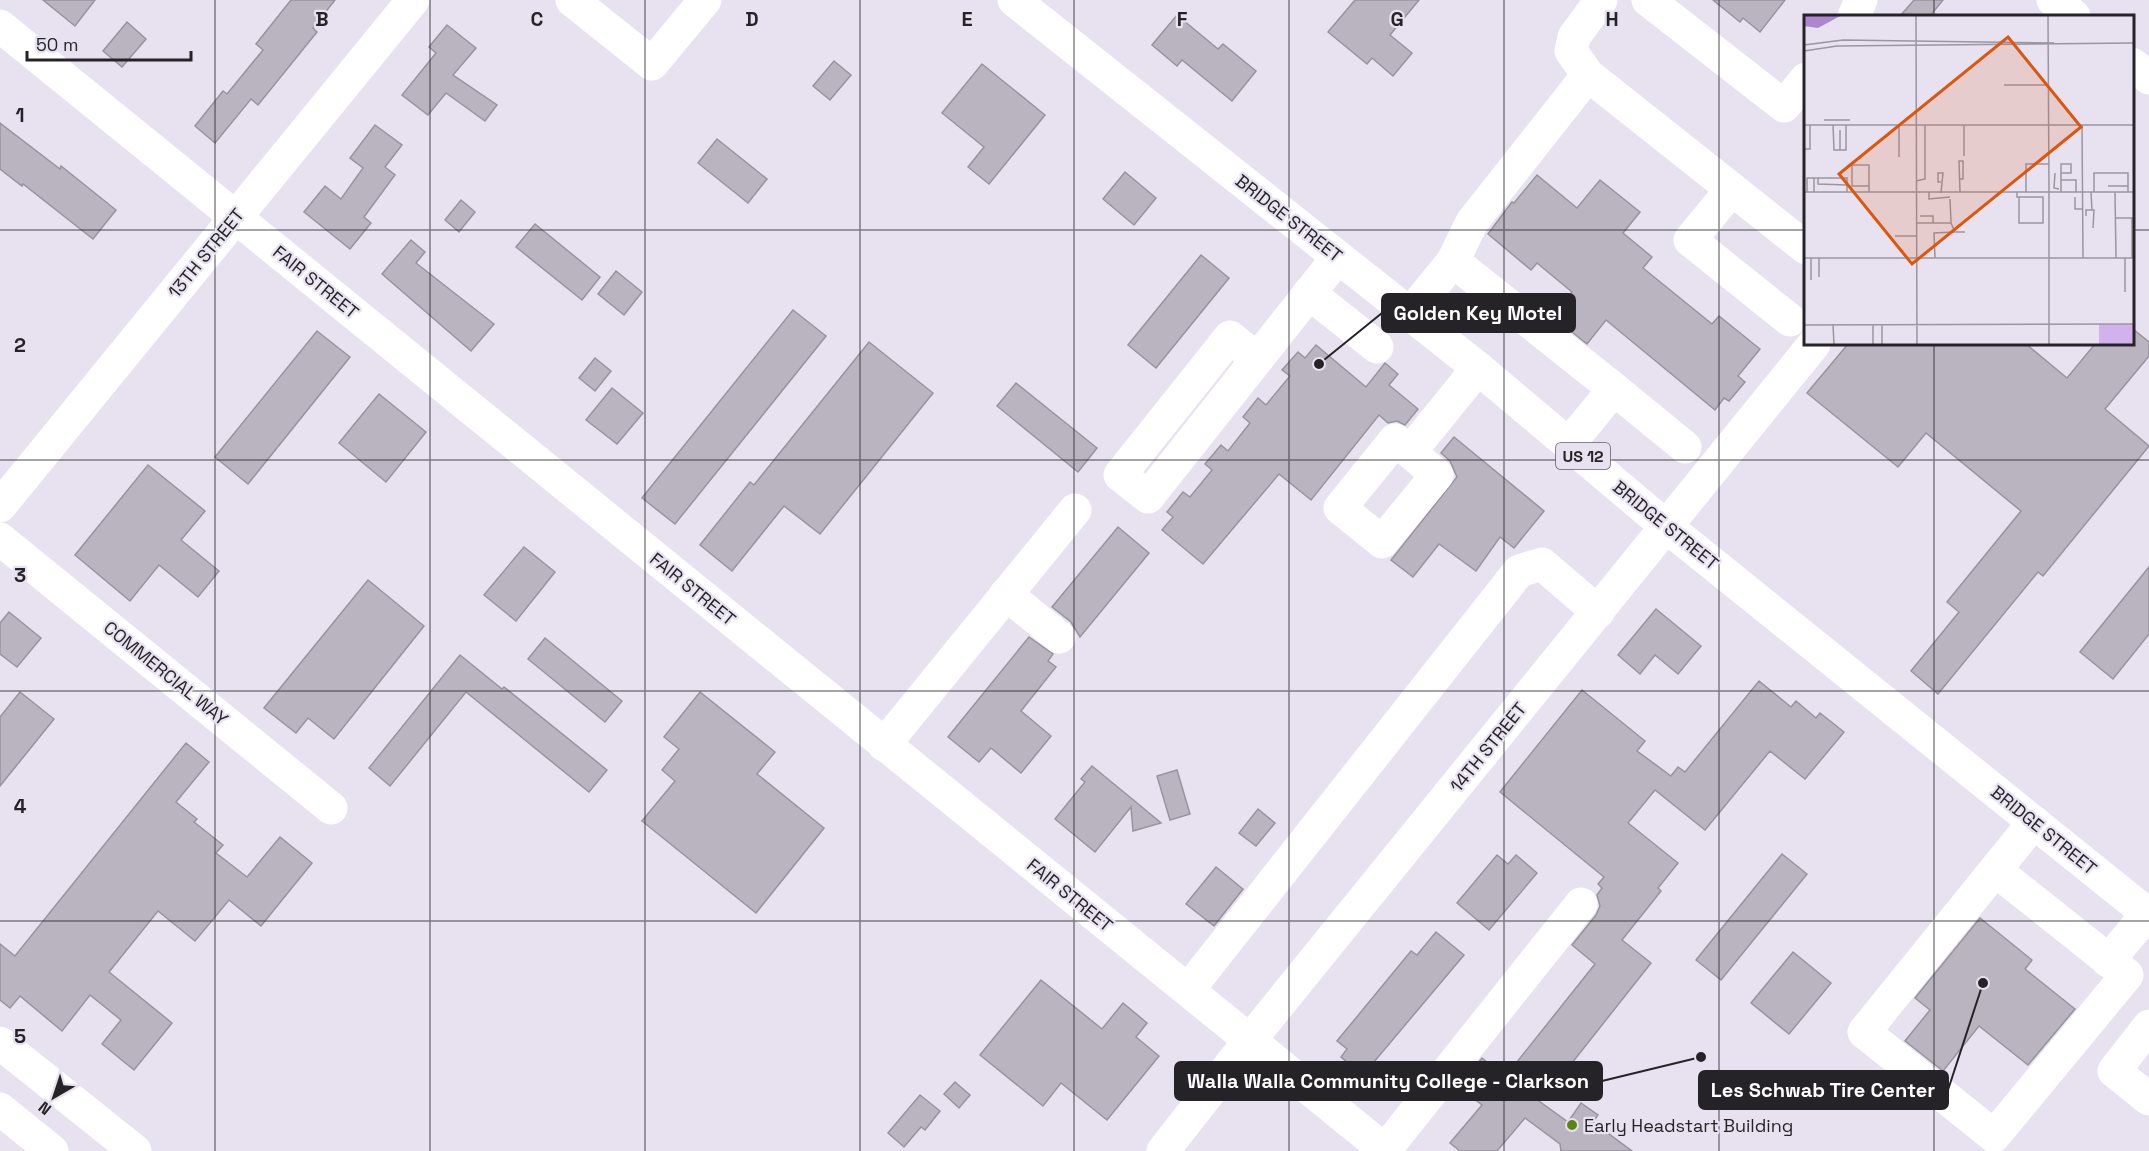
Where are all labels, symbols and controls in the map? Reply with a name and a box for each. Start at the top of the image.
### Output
text: B [315,6,329,32]
text: C [531,6,544,32]
text: D [745,6,759,32]
text: E [961,6,973,32]
text: F [1177,6,1188,32]
text: G [1390,6,1404,32]
text: H [1605,6,1619,32]
inset map [1804,15,2134,345]
scale bar [27,24,190,62]
text: 50 m [36,33,78,56]
text: 1 [15,102,25,128]
street label: BRIDGE STREET [1231,169,1347,267]
street label: 13TH STREET [163,203,249,302]
street label: FAIR STREET [268,240,364,324]
callout: Golden Key Motel [1382,294,1575,332]
text: Golden Key Motel [1394,300,1562,326]
text: 2 [14,332,26,358]
road number: US 12 [1556,443,1610,469]
street label: BRIDGE STREET [1608,475,1724,575]
street label: FAIR STREET [645,547,741,631]
text: 3 [14,562,26,588]
street label: COMMERCIAL WAY [99,616,233,730]
street label: 14TH STREET [1445,697,1532,797]
street label: BRIDGE STREET [1986,780,2102,880]
text: 4 [14,793,27,819]
street label: FAIR STREET [1022,853,1118,937]
text: 5 [14,1023,26,1049]
callout: Walla Walla Community College - Clarkson [1175,1062,1602,1100]
north arrow [24,1067,84,1127]
text: Walla Walla Community College - Clarkson [1187,1068,1589,1094]
callout: Les Schwab Tire Center [1699,1071,1948,1109]
text: Les Schwab Tire Center [1711,1077,1935,1103]
text: N [34,1097,56,1120]
place label: Early Headstart Building [1584,1114,1793,1137]
marker: Early Headstart Building [1565,1118,1579,1132]

